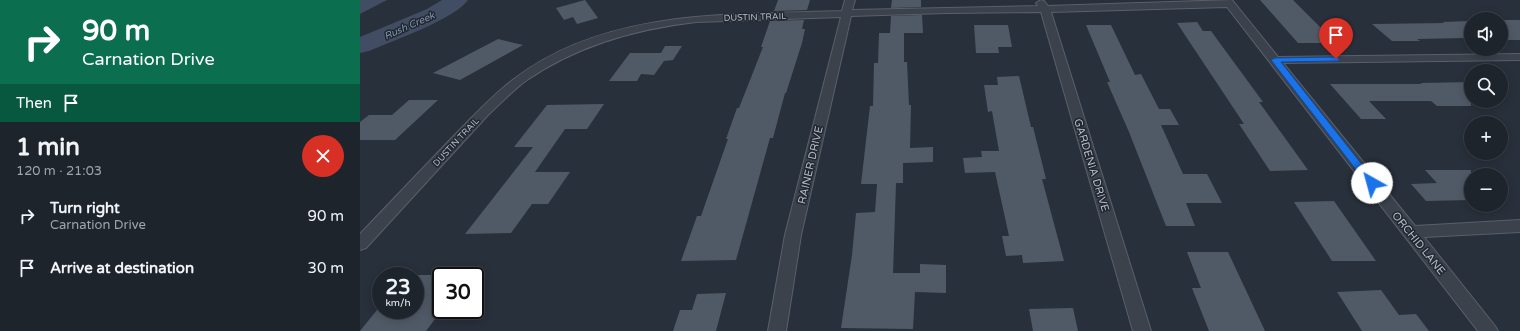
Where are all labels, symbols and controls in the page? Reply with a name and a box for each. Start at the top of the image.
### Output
water label: Rush Creek [382,9,438,42]
street label: DUSTIN TRAIL [723,11,787,24]
map controls [1464,12,1508,212]
button: sound [1464,12,1508,56]
text: 90 m [82,14,150,48]
icon: right [16,16,68,68]
pin [1319,18,1353,59]
icon: arrive [1325,24,1347,46]
text: Carnation Drive [82,48,215,70]
button: search [1464,64,1508,108]
icon: arrive [60,92,82,114]
text: Then [16,94,52,112]
street label: DUSTIN TRAIL [431,115,482,169]
button: + [1464,116,1508,160]
street label: GARDENIA DRIVE [1071,117,1112,213]
street label: RAINER DRIVE [795,125,826,205]
text: 1 min [16,133,80,162]
button: close [302,135,344,177]
position arrow [1351,162,1393,204]
text: 120 m · 21:03 [16,163,102,179]
button: − [1464,168,1508,212]
text: Turn right [50,199,120,217]
icon: right [16,205,38,227]
text: 90 m [307,207,344,225]
street label: ORCHID LANE [1389,209,1448,277]
text: Carnation Drive [50,217,146,233]
icon: arrive [16,257,38,279]
text: Arrive at destination [50,259,194,277]
text: 30 m [307,259,344,277]
speed limit sign: 30 [432,267,484,319]
text: 23 [385,276,411,300]
text: km/h [385,297,411,309]

